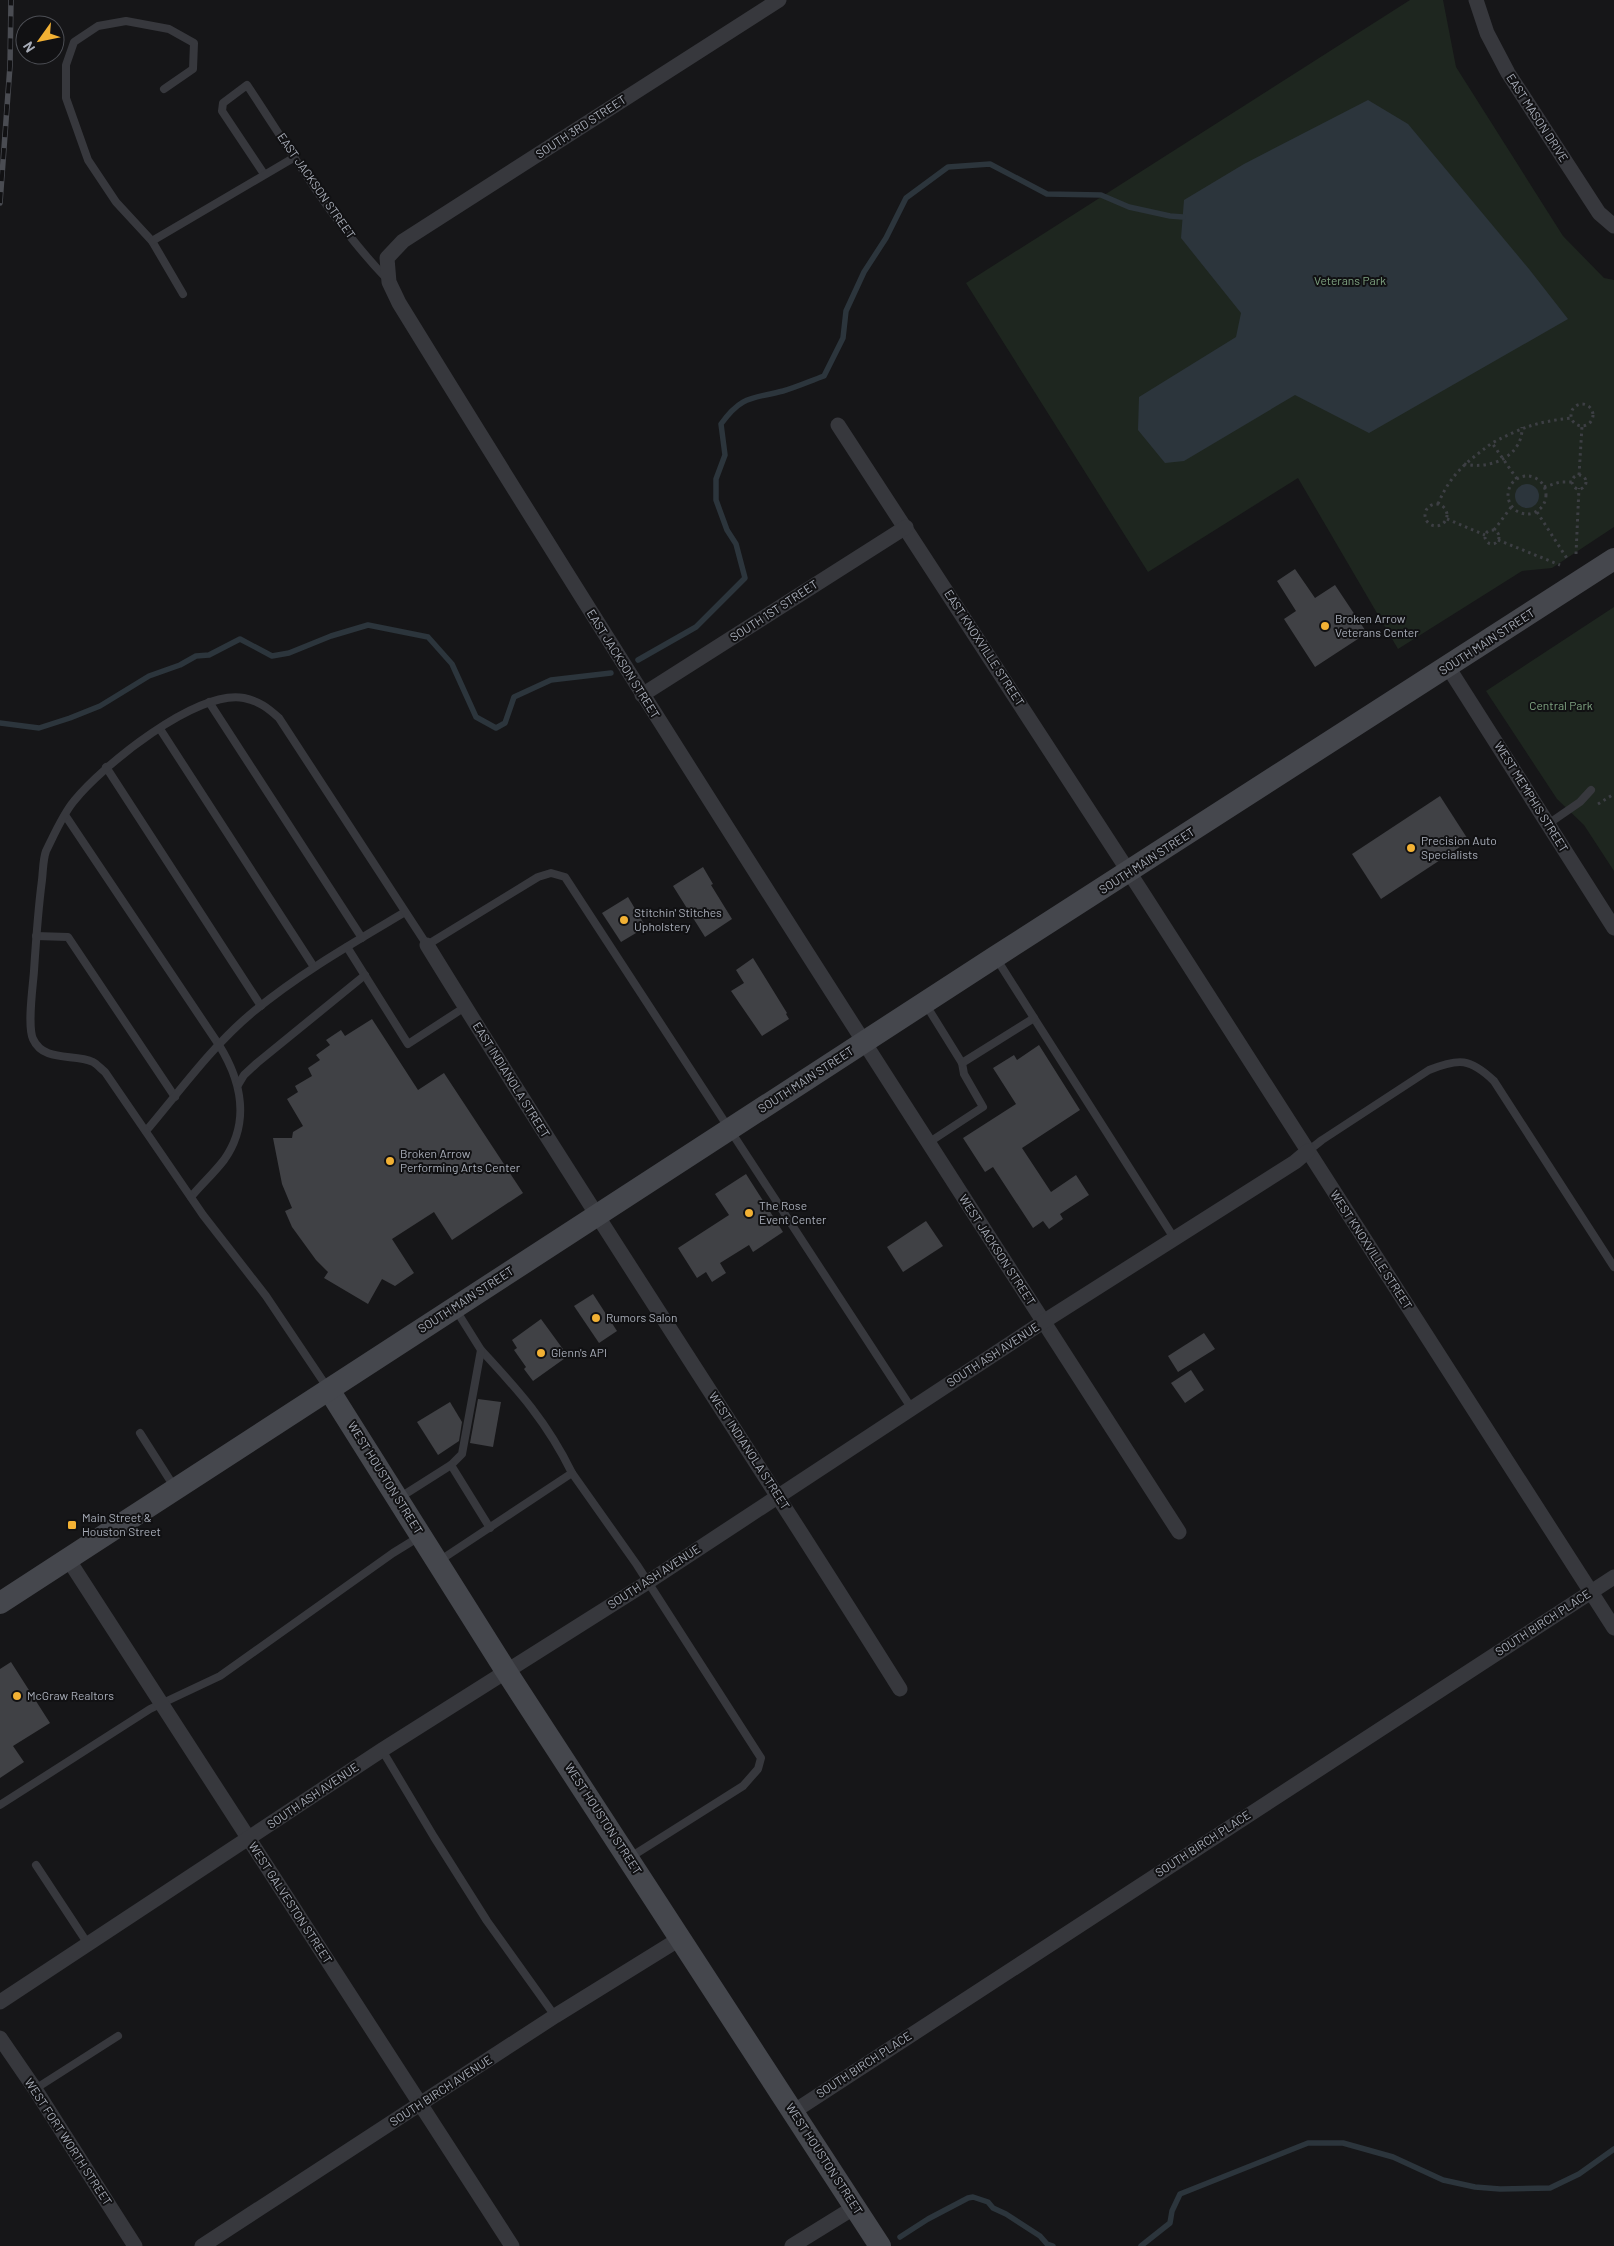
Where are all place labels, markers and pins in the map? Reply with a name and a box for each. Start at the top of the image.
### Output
place label: Broken Arrow Veterans Center [1335,611,1419,639]
marker: Broken Arrow Veterans Center [1319,620,1331,632]
place label: Precision Auto Specialists [1421,833,1497,861]
marker: Precision Auto Specialists [1405,842,1417,854]
place label: Stitchin' Stitches Upholstery [634,905,722,933]
marker: Stitchin' Stitches Upholstery [618,914,630,926]
place label: Broken Arrow Performing Arts Center [400,1146,521,1174]
marker: Broken Arrow Performing Arts Center [384,1155,396,1167]
place label: The Rose Event Center [759,1198,827,1226]
marker: The Rose Event Center [743,1207,755,1219]
place label: Rumors Salon [606,1310,678,1324]
marker: Rumors Salon [590,1312,602,1324]
place label: Glenn's API [551,1345,607,1359]
marker: Glenn's API [535,1347,547,1359]
place label: Main Street & Houston Street [82,1510,161,1538]
marker: Main Street & Houston Street [66,1519,78,1531]
place label: McGraw Realtors [27,1688,114,1702]
marker: McGraw Realtors [11,1690,23,1702]

